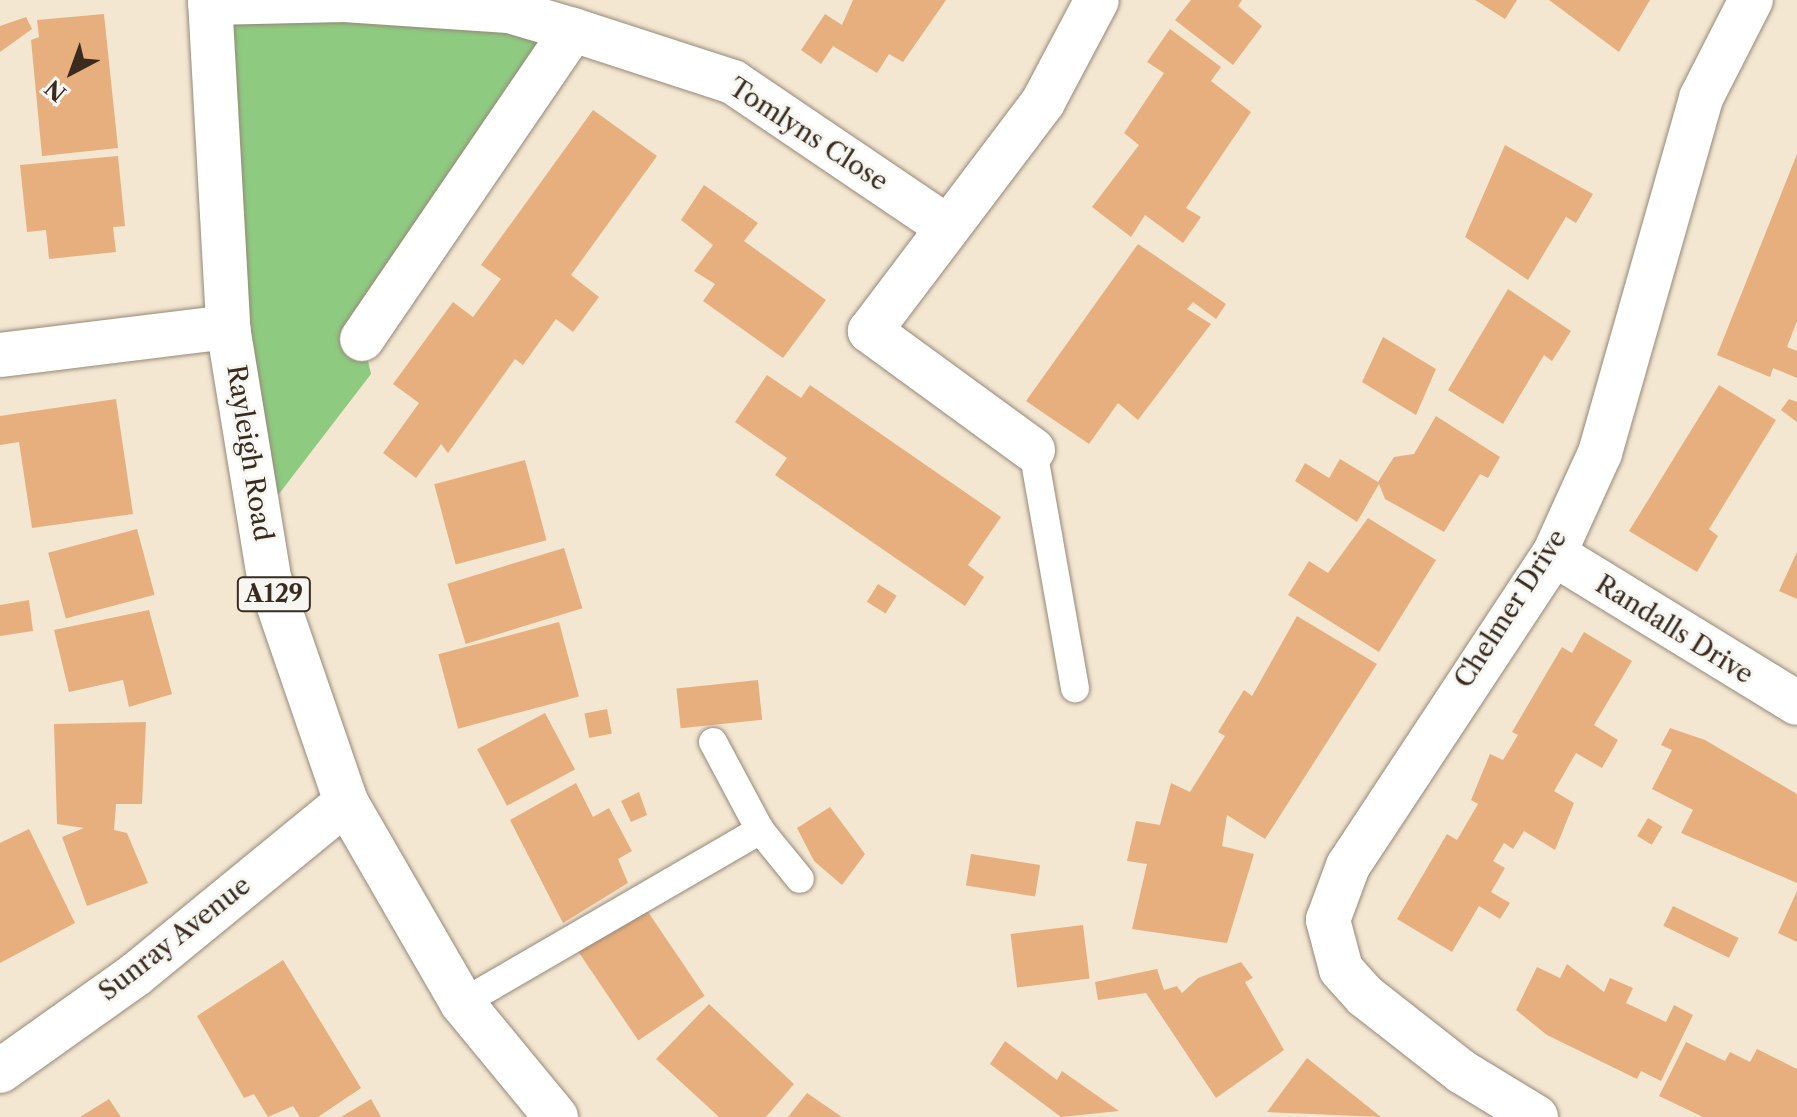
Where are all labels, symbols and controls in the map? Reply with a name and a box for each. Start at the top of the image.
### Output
north arrow [32,32,112,112]
street label: Tomlyns Close [723,72,893,198]
text: N [40,74,72,107]
street label: Rayleigh Road [220,363,278,543]
street label: Chelmer Drive [1448,524,1574,694]
street label: Randalls Drive [1589,569,1759,691]
road number: A129 [236,574,312,614]
street label: Sunray Avenue [92,870,258,1008]

